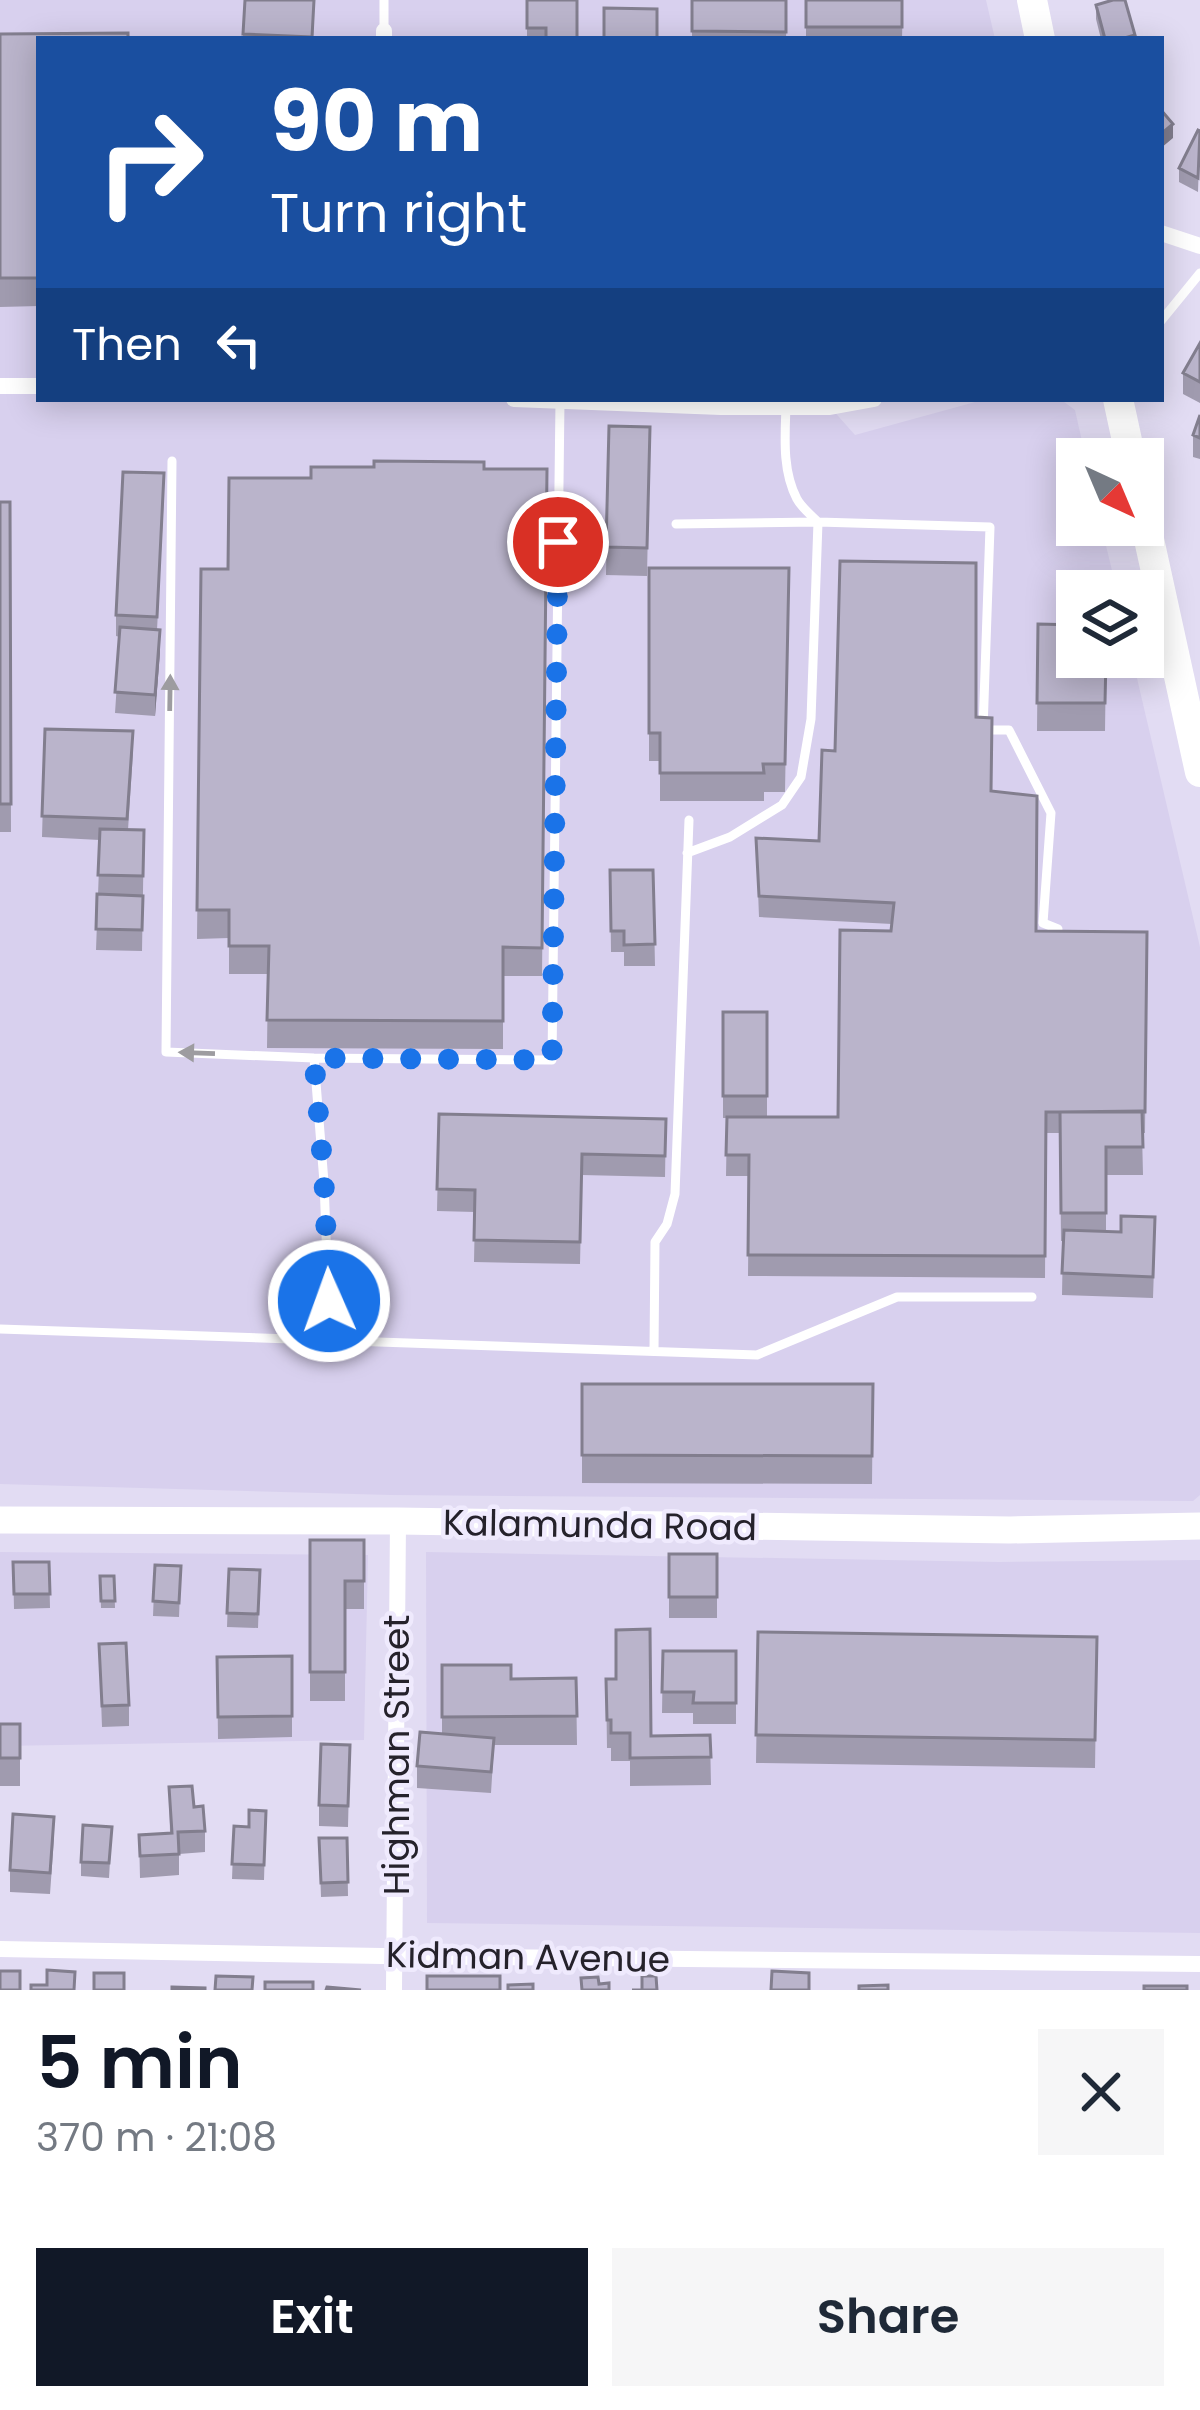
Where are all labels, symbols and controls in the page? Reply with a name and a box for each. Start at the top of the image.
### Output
text: 90 m [270,63,483,180]
icon: right [72,84,228,240]
text: Turn right [270,175,527,251]
icon: left [206,312,272,378]
text: Then [72,313,182,376]
north arrow [1056,438,1164,546]
map controls [1056,438,1164,678]
pin [507,491,609,593]
icon: arrive [525,509,591,575]
button: layers [1056,570,1164,678]
one-way arrow [160,673,180,711]
one-way arrow [177,1044,215,1063]
position arrow [266,1238,392,1364]
street label: Kalamunda Road [443,1497,757,1553]
street label: Highman Street [371,1615,422,1895]
street label: Kidman Avenue [386,1929,670,1985]
text: 5 min [36,2012,243,2113]
button: close [1038,2029,1164,2155]
text: 370 m · 21:08 [36,2110,277,2165]
button: Exit [36,2248,588,2386]
button: Share [612,2248,1164,2386]

